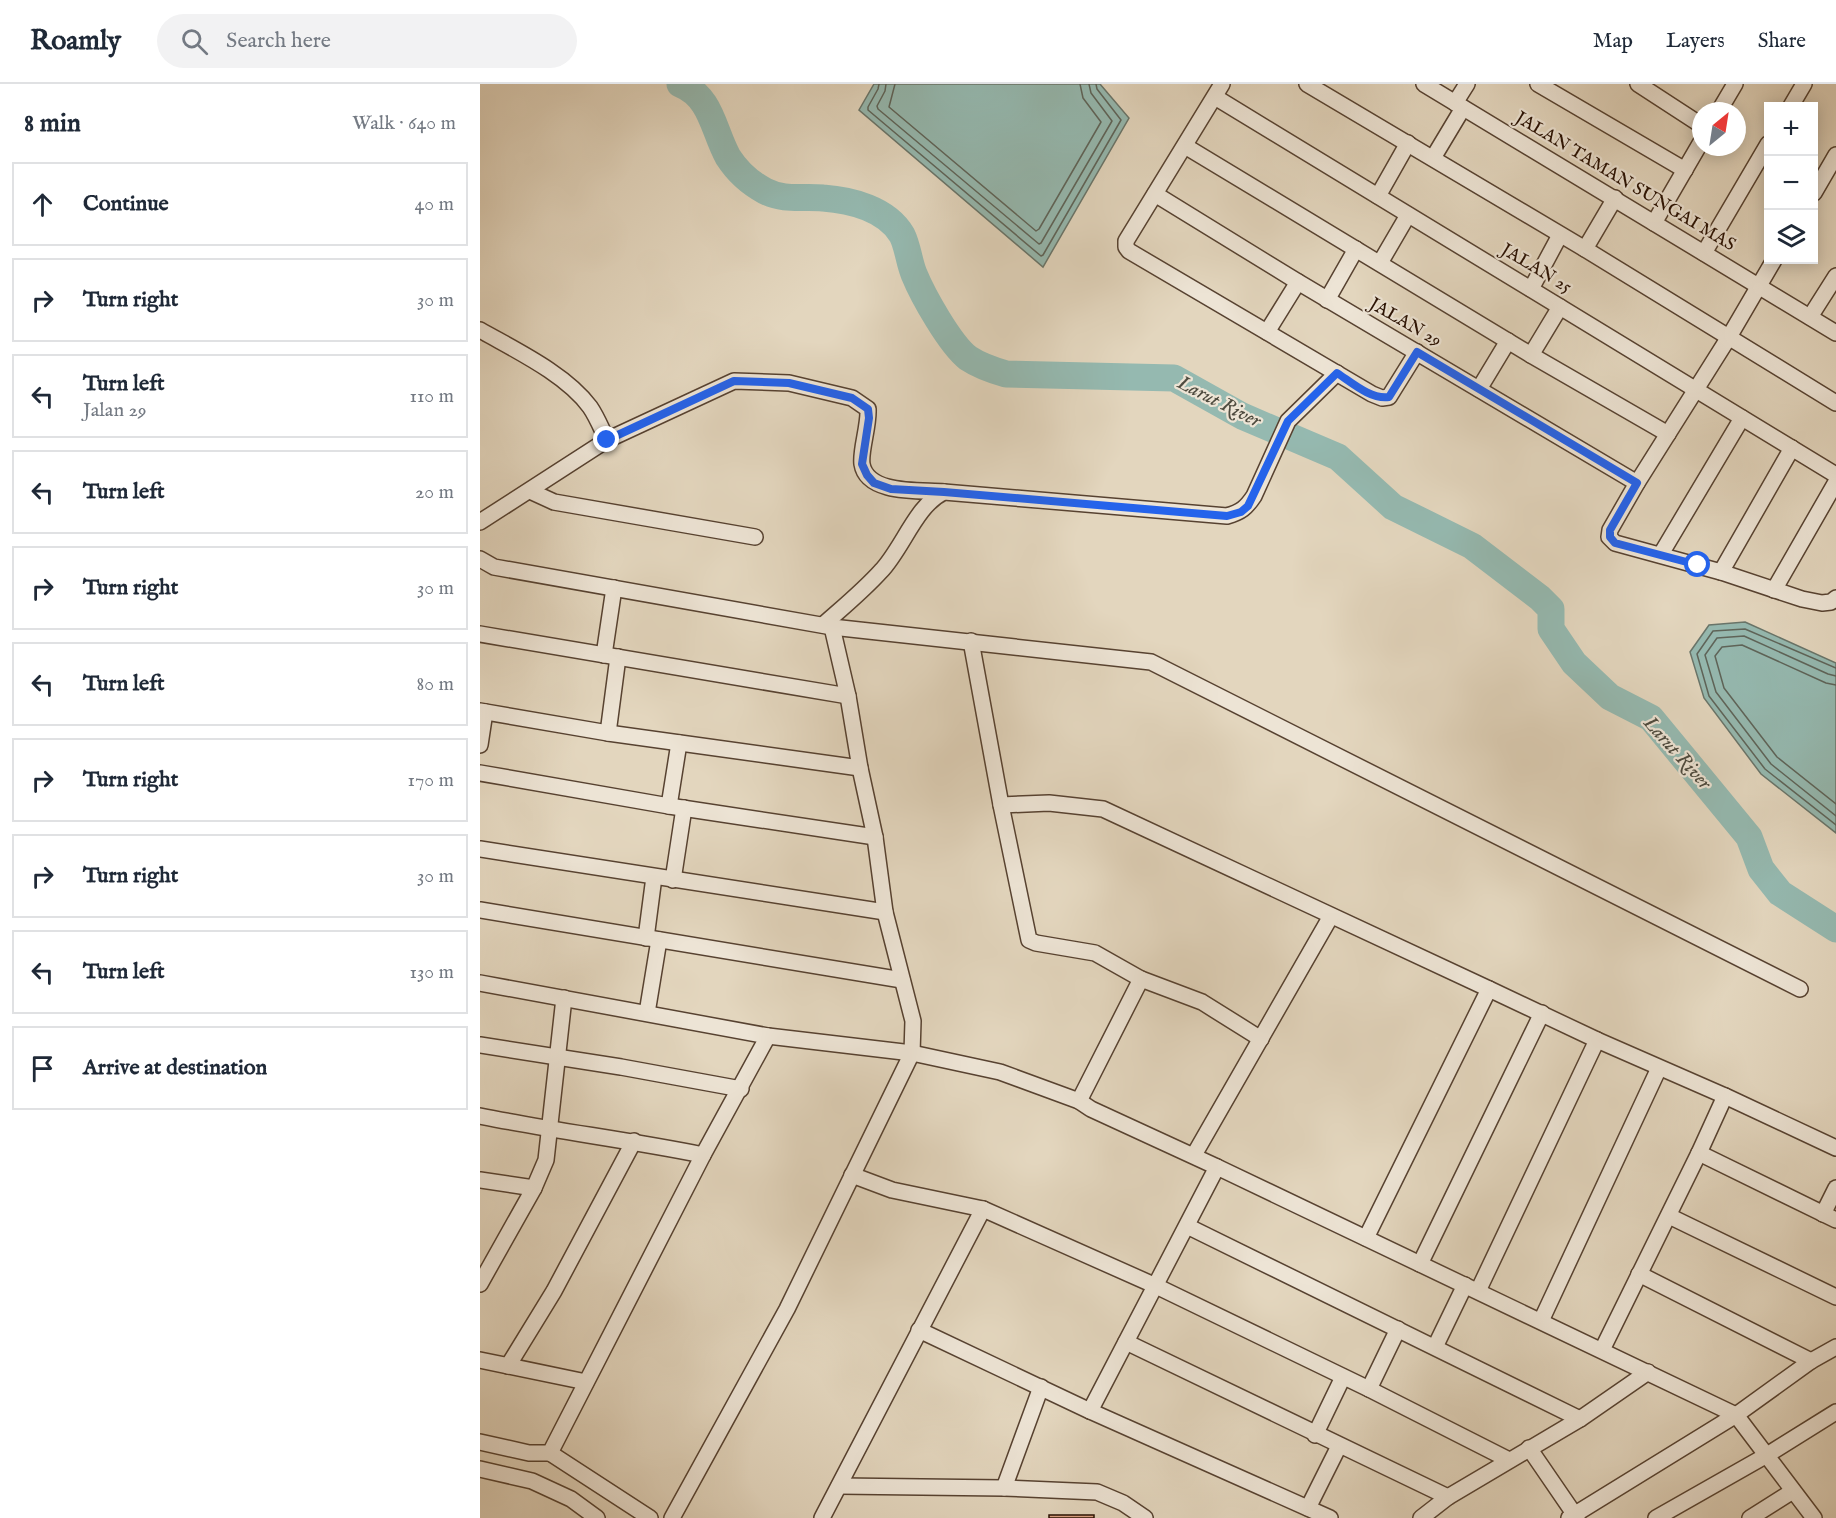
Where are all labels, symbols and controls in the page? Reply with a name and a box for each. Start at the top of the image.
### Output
search box [157,14,577,68]
text: Roamly [30,24,121,59]
icon: search [178,25,211,58]
text: Search here [226,27,331,55]
text: Map [1593,28,1633,55]
text: Layers [1666,28,1725,55]
text: Share [1758,28,1806,55]
north arrow [1692,102,1746,156]
map controls [1764,102,1818,264]
button: + [1764,102,1818,156]
street label: JALAN TAMAN SUNGAI MAS [1509,106,1739,257]
text: 8 min [24,107,81,140]
text: Walk · 640 m [352,111,456,136]
button: − [1764,156,1818,210]
icon: ahead [26,188,59,221]
text: Continue [83,190,169,218]
text: 40 m [415,192,454,217]
button: layers [1764,210,1818,264]
street label: JALAN 25 [1495,238,1576,299]
icon: right [26,284,59,317]
text: Turn right [83,286,178,314]
text: 30 m [417,288,454,313]
street label: JALAN 29 [1363,292,1445,353]
text: Turn left [83,370,165,398]
water label: Larut River [1172,370,1266,434]
icon: left [26,380,59,413]
text: 110 m [410,384,454,409]
text: Jalan 29 [83,398,147,423]
route end [593,426,619,452]
icon: left [26,476,59,509]
text: Turn left [83,478,165,506]
text: 20 m [415,480,454,505]
route start [1684,551,1710,577]
icon: right [26,572,59,605]
text: Turn right [83,574,178,602]
text: 30 m [417,576,454,601]
icon: left [26,668,59,701]
text: Turn left [83,670,165,698]
text: 80 m [417,672,454,697]
water label: Larut River [1637,710,1717,796]
icon: right [26,764,59,797]
text: Turn right [83,766,178,794]
text: 170 m [408,768,454,793]
icon: right [26,860,59,893]
text: Turn right [83,862,178,890]
text: 30 m [417,864,454,889]
icon: left [26,956,59,989]
text: Turn left [83,958,165,986]
text: 130 m [409,960,454,985]
icon: arrive [26,1052,59,1085]
text: Arrive at destination [83,1054,267,1082]

